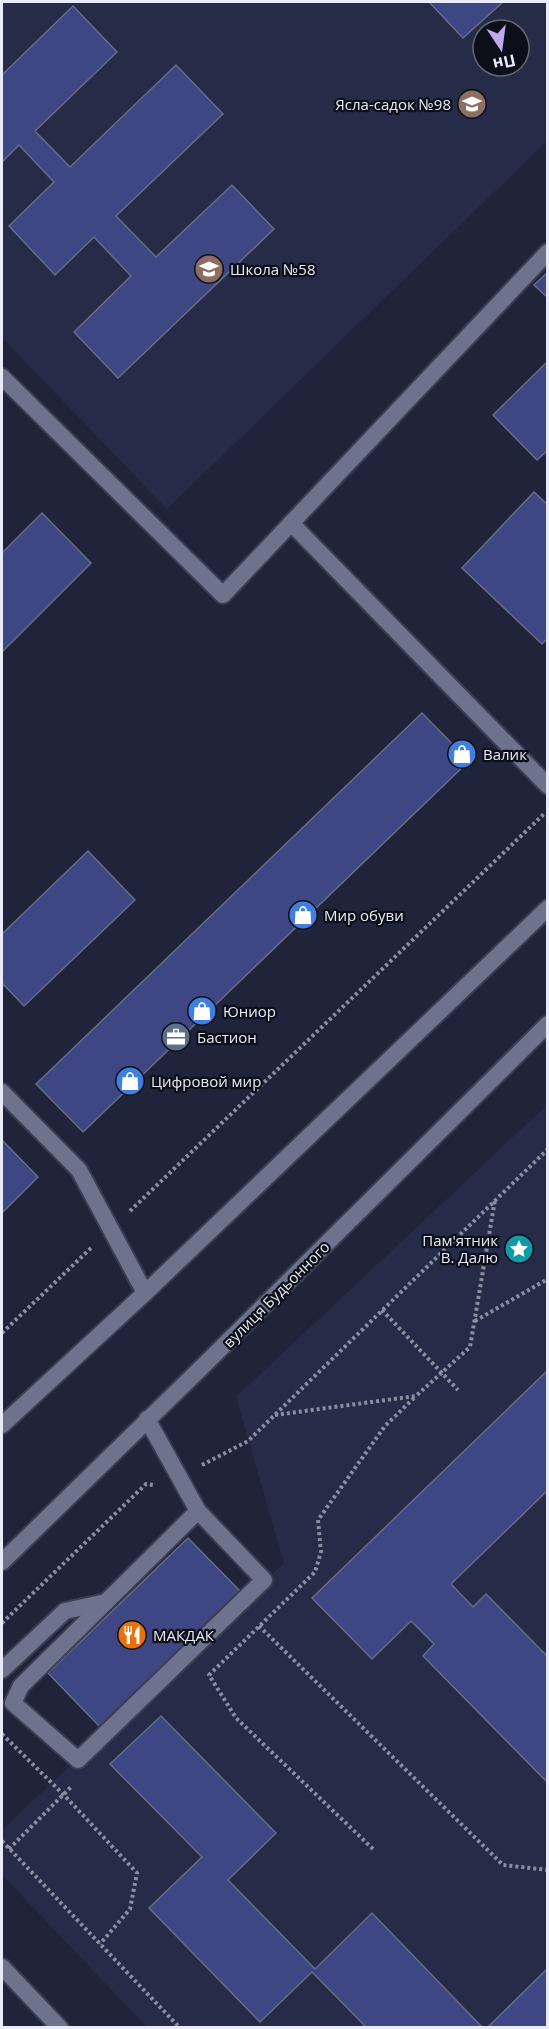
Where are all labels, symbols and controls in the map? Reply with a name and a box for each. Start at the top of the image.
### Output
north arrow [471,18,531,78]
text: Пн [491,49,518,76]
school or university icon: Ясла-садок №98 [456,88,488,120]
place label: Ясла-садок №98 [335,94,451,114]
school or university icon: Школа №58 [193,253,225,285]
place label: Школа №58 [230,259,316,279]
shop icon: Валик [446,738,478,770]
place label: Валик [483,744,527,764]
shop icon: Мир обуви [287,899,319,931]
place label: Мир обуви [324,905,404,925]
shop icon: Юниор [186,995,218,1027]
place label: Юниор [223,1001,276,1021]
office icon: Бастион [160,1021,192,1053]
place label: Бастион [197,1027,257,1047]
shop icon: Цифровой мир [114,1065,146,1097]
place label: Цифровой мир [151,1071,261,1091]
place label: Пам'ятник В. Далю [422,1230,498,1267]
place icon: Пам'ятник В. Далю [503,1233,535,1265]
street label: вулиця Будьонного [219,1237,333,1351]
restaurant icon: МАКДАК [116,1619,148,1651]
place label: МАКДАК [153,1625,215,1645]

